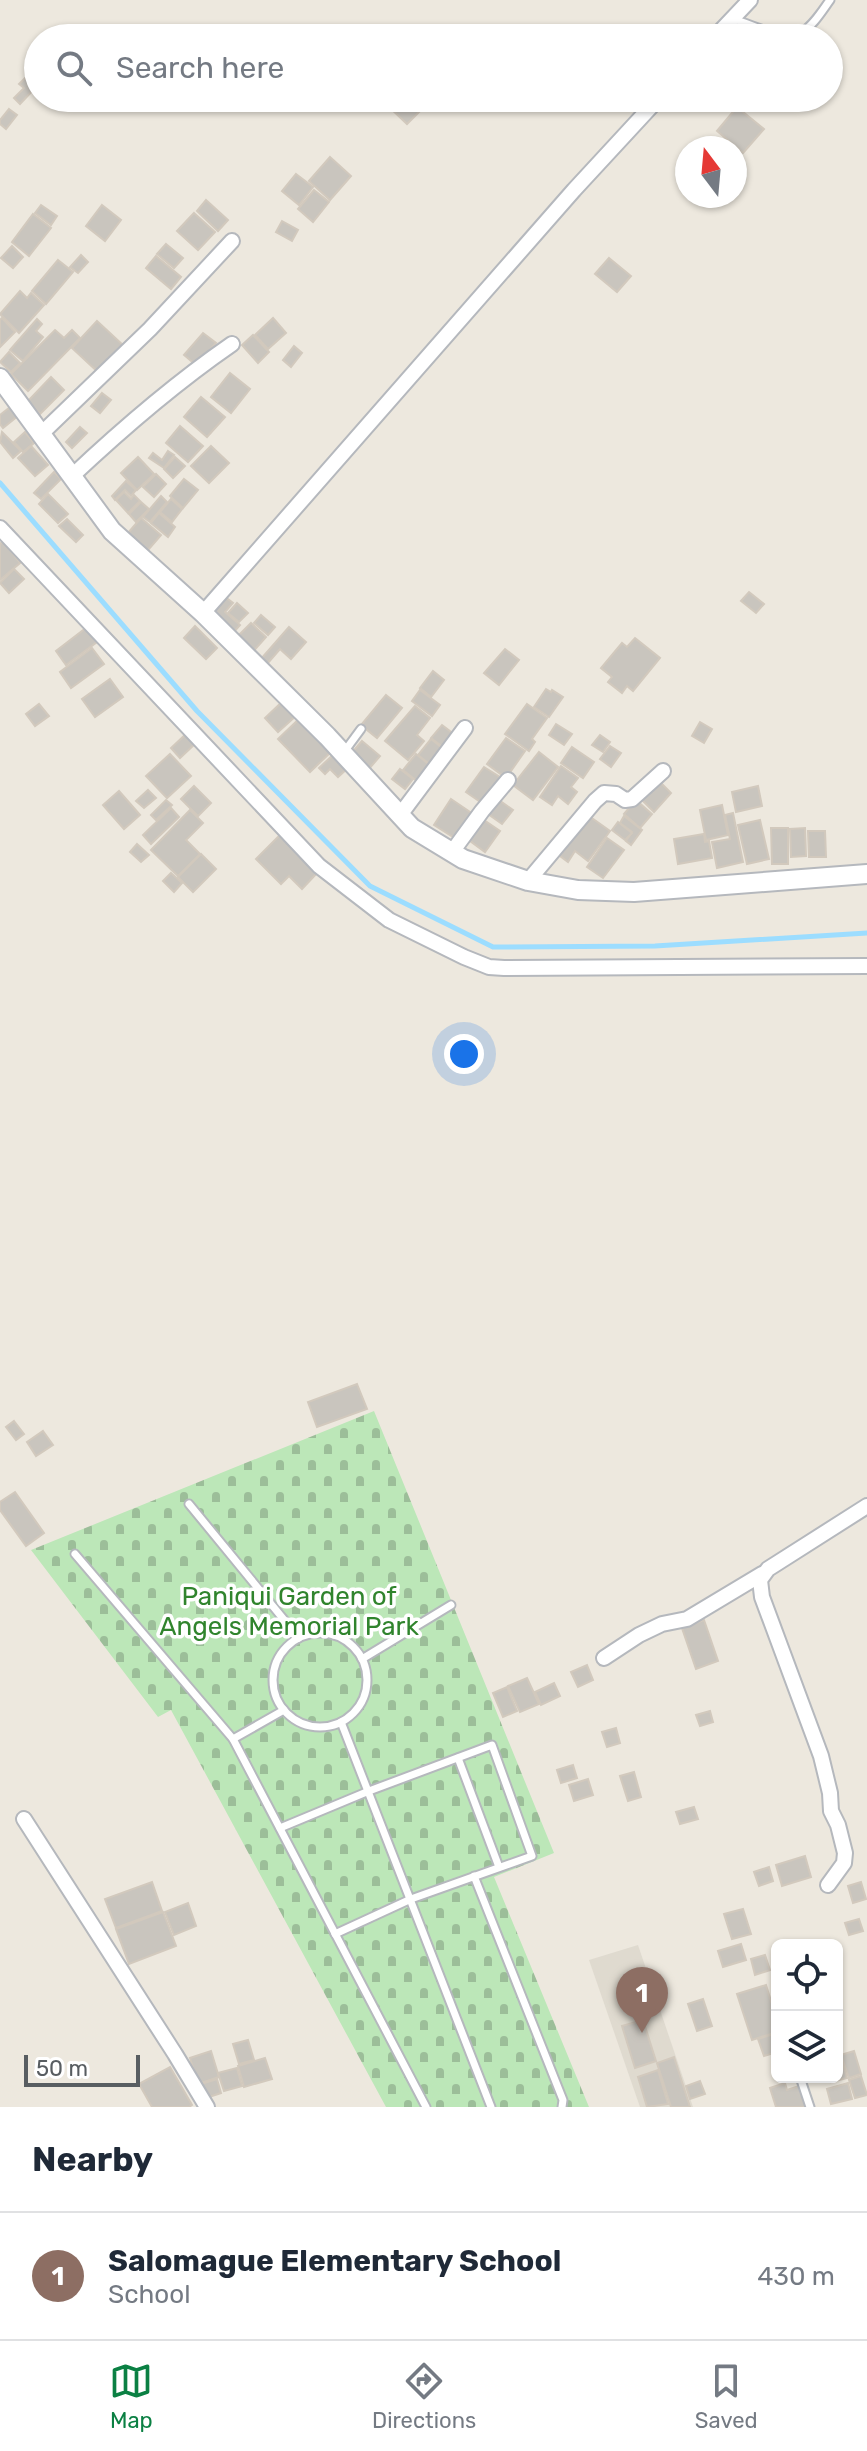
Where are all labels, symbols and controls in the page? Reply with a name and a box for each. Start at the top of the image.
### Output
search box [24,24,843,112]
icon: search [52,46,96,90]
text: Search here [116,50,284,86]
north arrow [675,136,747,208]
your location [444,1034,484,1074]
park label: Paniqui Garden of Angels Memorial Park [159,1581,419,1642]
map controls [771,1939,843,2083]
button: locate [771,1939,843,2011]
pin: 1 [616,1967,668,2033]
button: layers [771,2011,843,2083]
scale bar [24,2051,140,2087]
text: 50 m [36,2055,88,2082]
text: Nearby [32,2139,153,2180]
text: Salomague Elementary School [108,2243,561,2279]
text: 1 [52,2261,64,2292]
text: 430 m [757,2261,835,2292]
text: School [108,2279,191,2310]
tab: Map [109,2359,153,2434]
tab: Directions [372,2359,476,2434]
tab: Saved [695,2359,758,2434]

